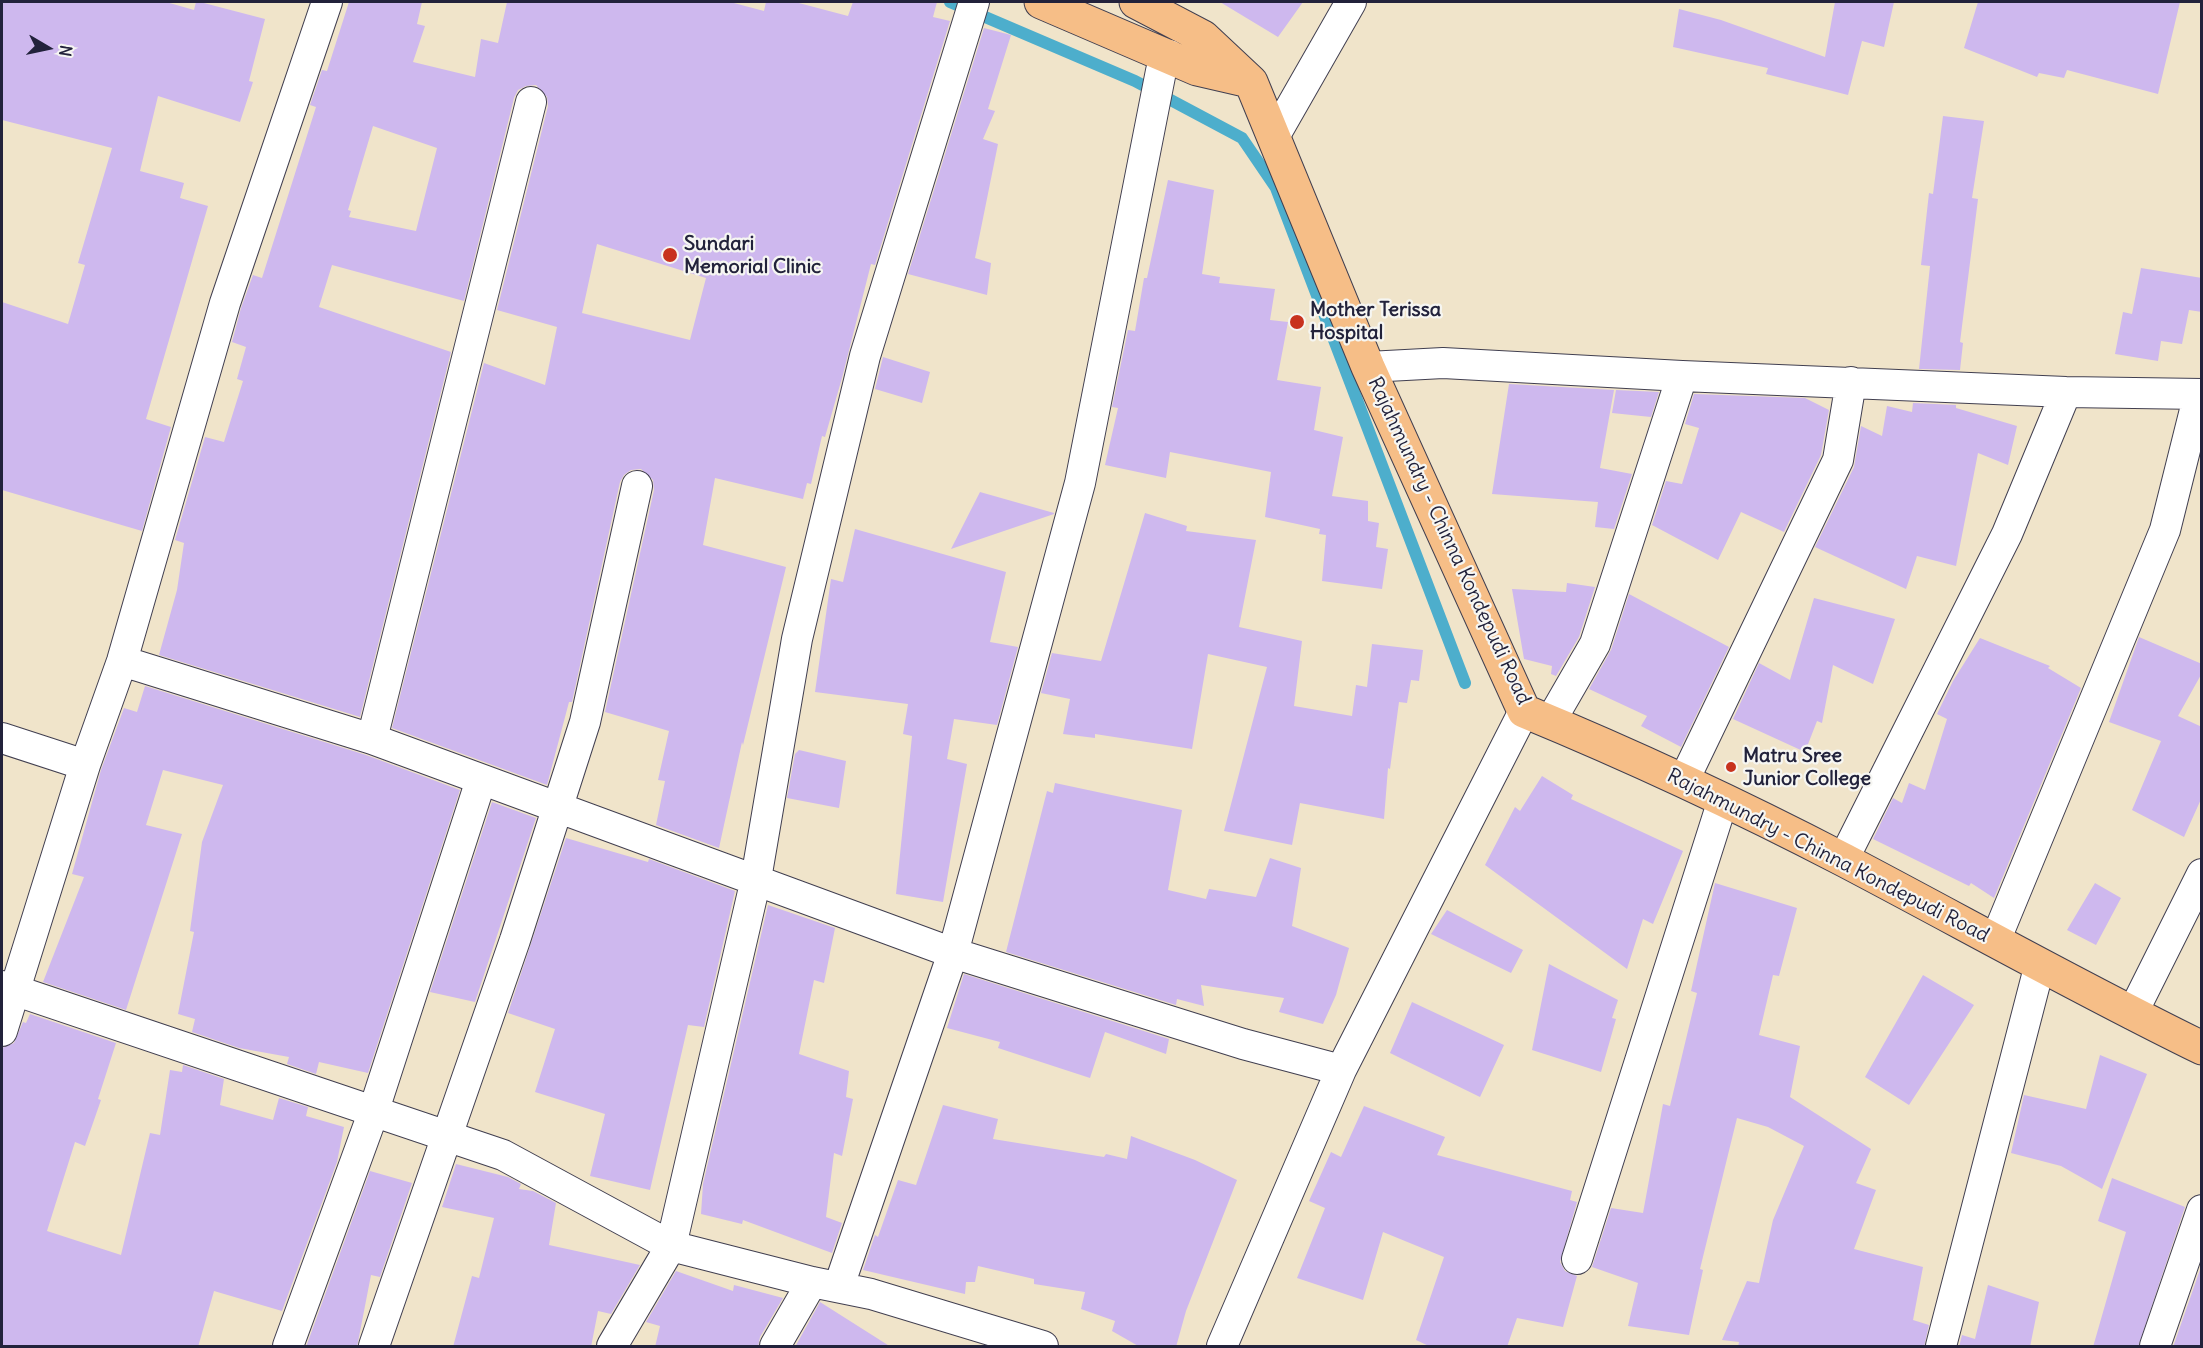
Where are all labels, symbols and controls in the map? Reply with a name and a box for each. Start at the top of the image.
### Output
north arrow [18,18,78,78]
text: N [55,44,77,58]
place label: Sundari Memorial Clinic [684,232,821,279]
marker: Sundari Memorial Clinic [661,246,679,264]
place label: Mother Terissa Hospital [1310,298,1441,345]
marker: Mother Terissa Hospital [1288,313,1306,331]
street label: Rajahmundry - Chinna Kondepudi Road [1362,374,1536,708]
place label: Matru Sree Junior College [1743,744,1871,791]
marker: Matru Sree Junior College [1724,760,1738,774]
street label: Rajahmundry - Chinna Kondepudi Road [1663,764,1993,948]

